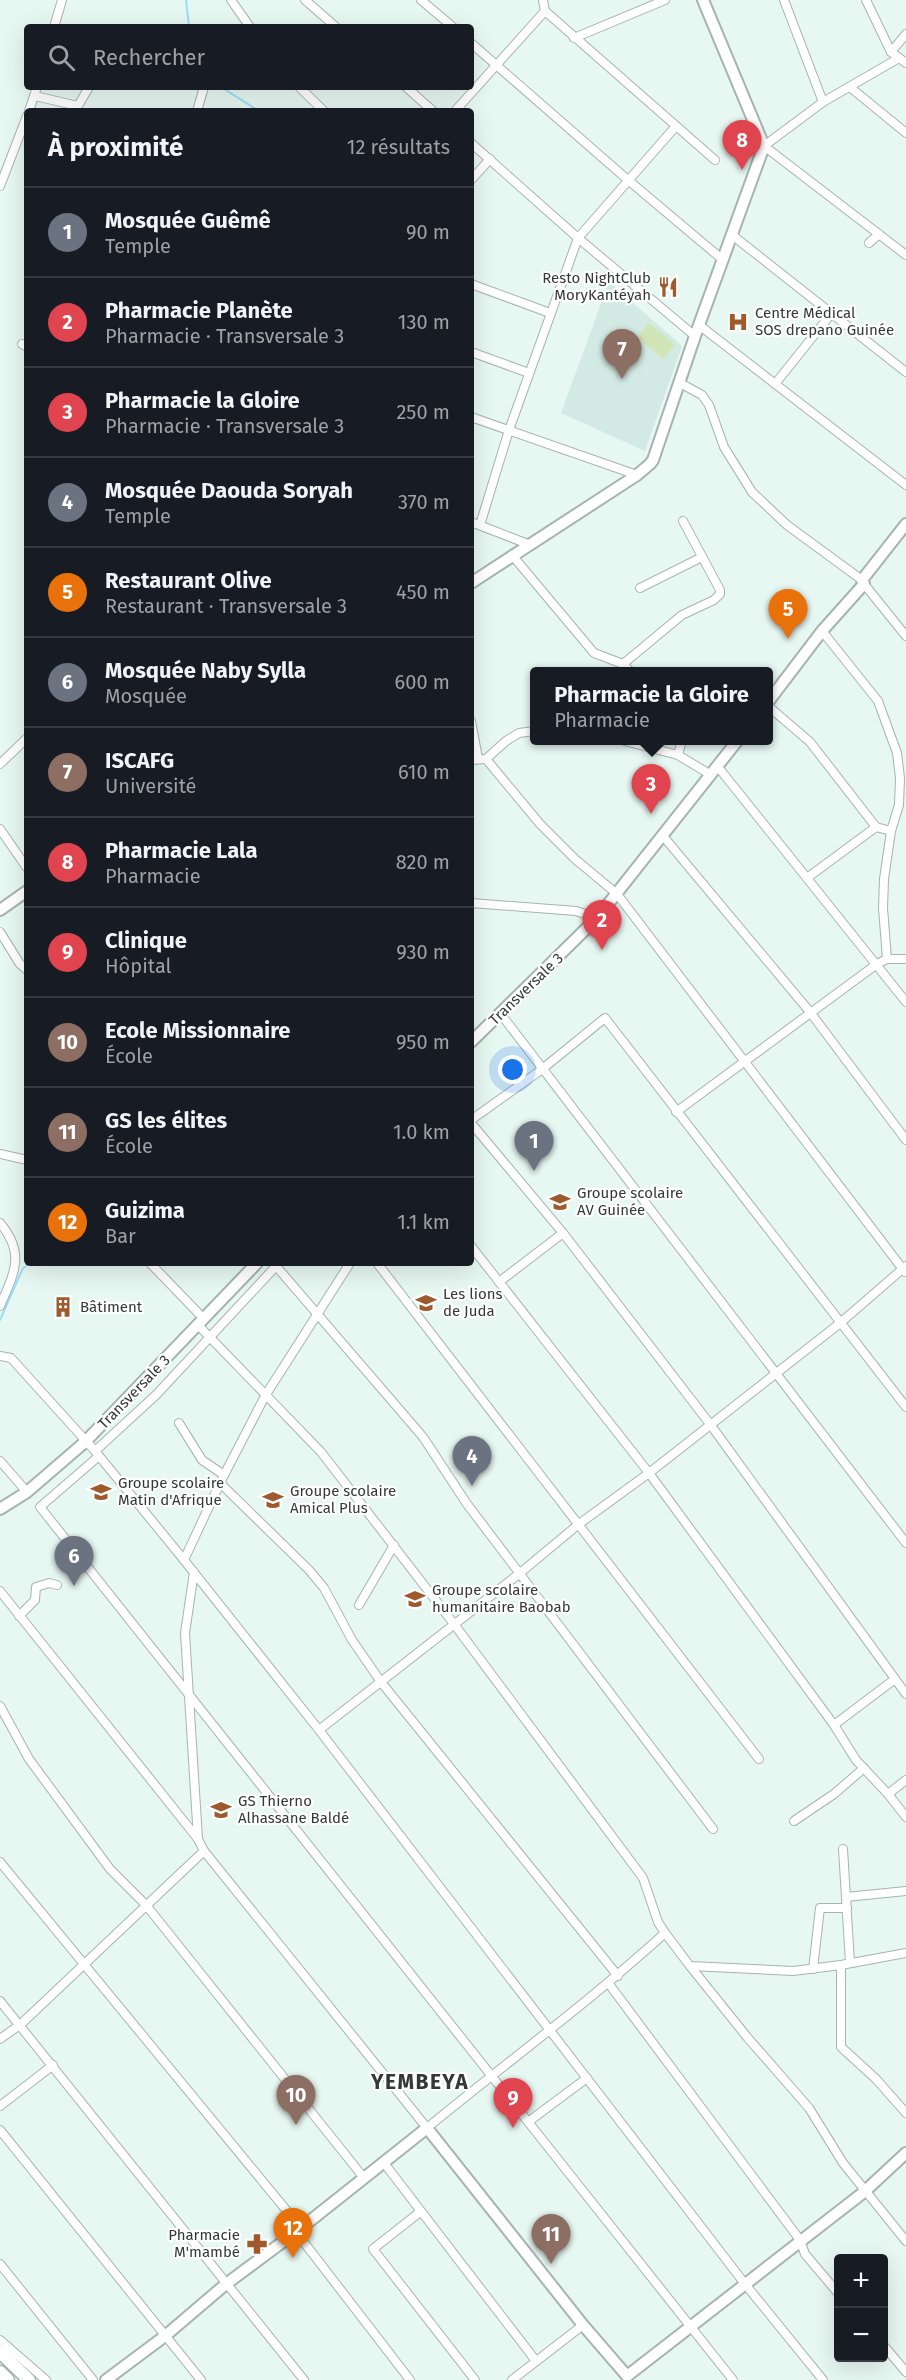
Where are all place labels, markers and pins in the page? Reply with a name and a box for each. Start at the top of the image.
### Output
pin: 8 [722,120,762,170]
place label: Resto NightClub MoryKantéyah [542,269,651,304]
restaurant icon: Resto NightClub MoryKantéyah [656,275,680,299]
place label: Centre Médical SOS drepano Guinée [755,304,894,339]
hospital icon: Centre Médical SOS drepano Guinée [726,310,750,334]
pin: 7 [602,330,642,379]
pin: 5 [768,590,808,639]
pin: 3 [632,764,670,814]
pin: 2 [582,900,622,950]
pin: 1 [514,1122,554,1171]
place label: Groupe scolaire AV Guinée [577,1184,683,1219]
school or university icon: Groupe scolaire AV Guinée [548,1190,572,1214]
place label: Les lions de Juda [443,1285,502,1320]
school or university icon: Les lions de Juda [414,1291,438,1315]
building icon: Bâtiment [51,1295,75,1319]
place label: Bâtiment [80,1298,143,1316]
pin: 4 [452,1436,492,1486]
place label: Groupe scolaire Matin d'Afrique [118,1474,224,1509]
school or university icon: Groupe scolaire Matin d'Afrique [89,1480,113,1504]
place label: Groupe scolaire Amical Plus [290,1482,396,1517]
school or university icon: Groupe scolaire Amical Plus [261,1488,285,1512]
pin: 6 [54,1536,94,1586]
place label: Groupe scolaire humanitaire Baobab [432,1581,571,1616]
school or university icon: Groupe scolaire humanitaire Baobab [403,1587,427,1611]
place label: GS Thierno Alhassane Baldé [238,1792,349,1827]
school or university icon: GS Thierno Alhassane Baldé [209,1798,233,1822]
pin: 10 [276,2076,316,2125]
pin: 9 [494,2078,532,2128]
pin: 12 [274,2208,312,2258]
pin: 11 [532,2214,570,2264]
place label: Pharmacie M'mambé [168,2226,240,2261]
pharmacy icon: Pharmacie M'mambé [245,2232,269,2256]

